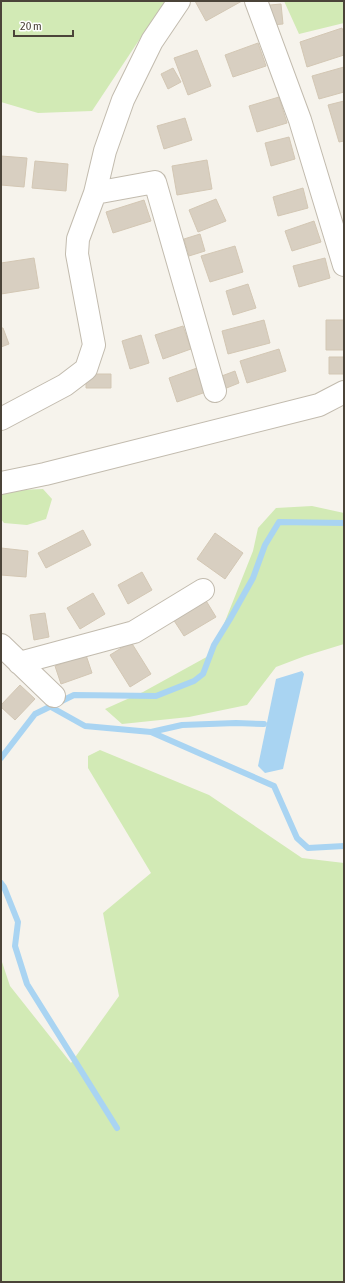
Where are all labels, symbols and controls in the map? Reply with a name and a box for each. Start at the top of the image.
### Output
scale bar [14,12,73,38]
text: 20 m [20,19,42,33]

